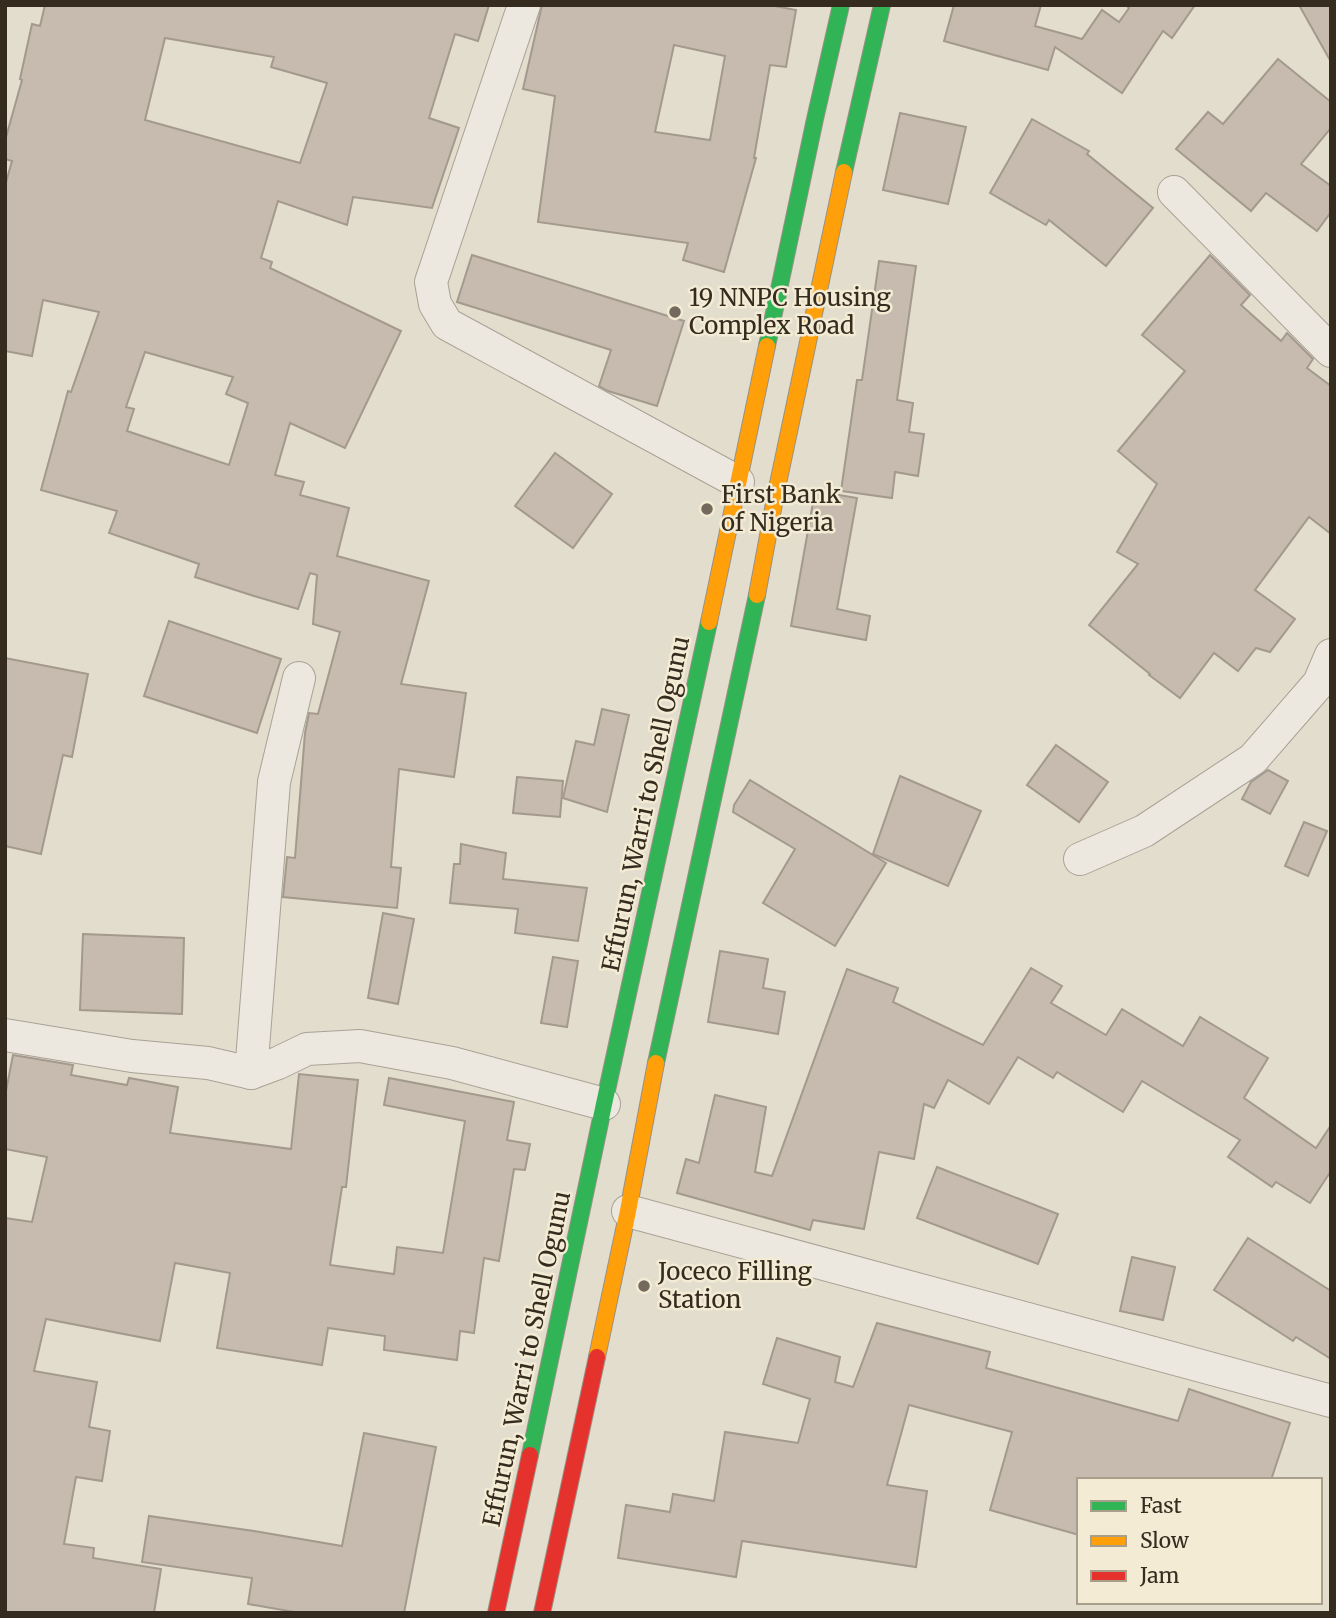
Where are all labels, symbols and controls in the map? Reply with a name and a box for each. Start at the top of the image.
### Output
place label: 19 NNPC Housing Complex Road [689,282,891,341]
marker: 19 NNPC Housing Complex Road [667,304,683,320]
place label: First Bank of Nigeria [721,479,842,538]
marker: First Bank of Nigeria [699,501,715,517]
street label: Effurun, Warri to Shell Ogunu [595,633,696,974]
street label: Effurun, Warri to Shell Ogunu [476,1188,577,1529]
place label: Joceco Filling Station [657,1256,813,1315]
marker: Joceco Filling Station [636,1278,652,1294]
legend [1077,1478,1322,1604]
text: Fast [1140,1492,1182,1519]
text: Slow [1140,1527,1189,1554]
text: Jam [1139,1562,1179,1589]

